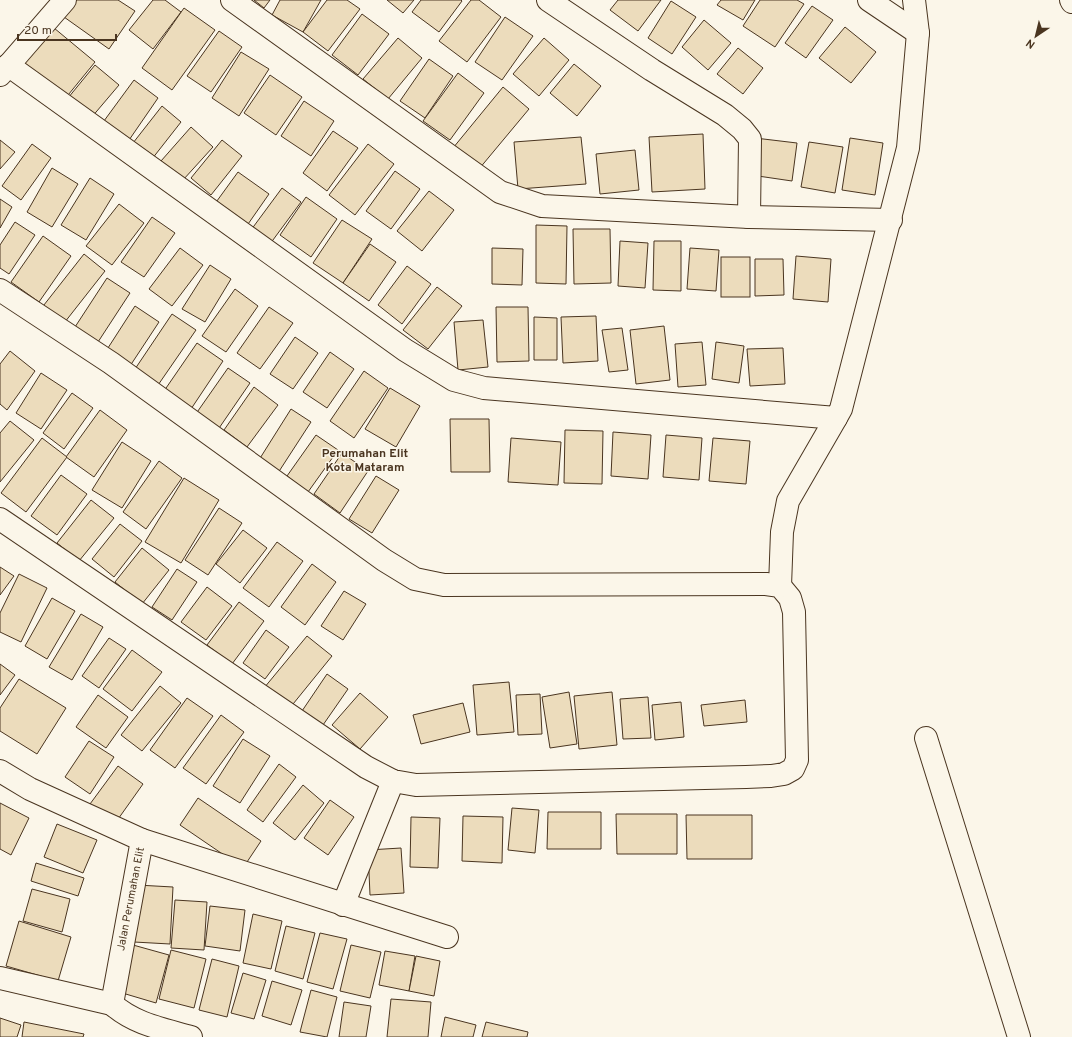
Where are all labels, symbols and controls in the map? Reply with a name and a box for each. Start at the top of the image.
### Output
scale bar [18,16,116,42]
north arrow [1016,16,1056,56]
text: 20 m [24,23,52,39]
text: N [1024,35,1038,51]
district label: Perumahan Elit Kota Mataram [322,446,409,476]
street label: Jalan Perumahan Elit [114,846,148,952]

